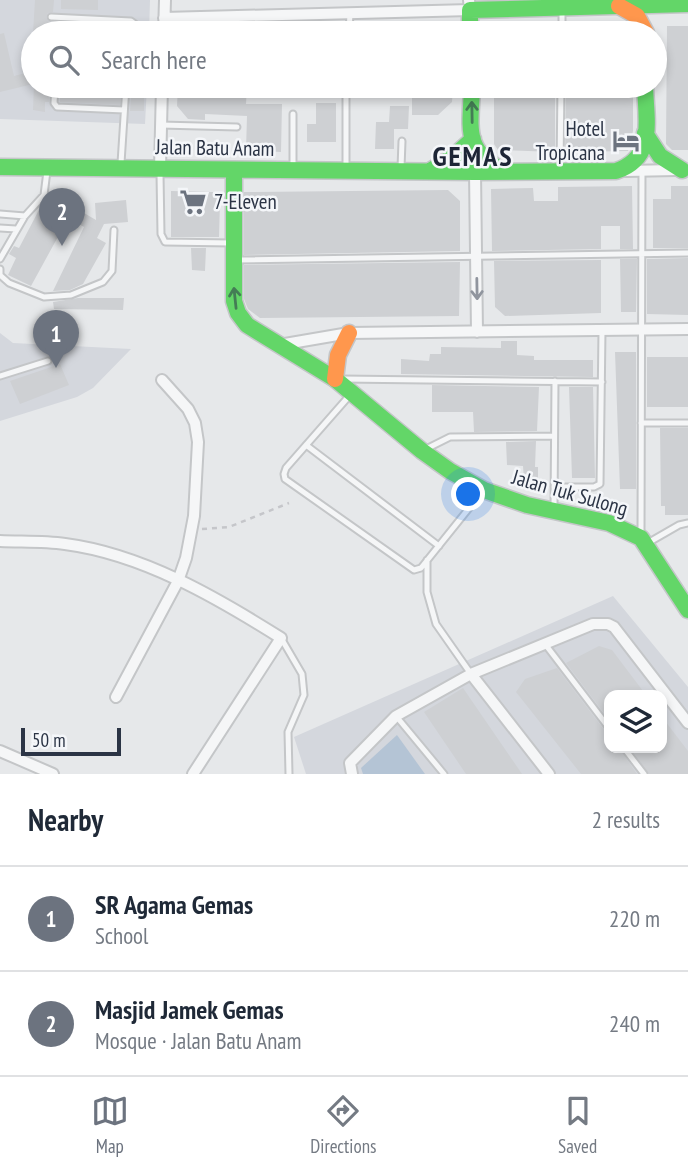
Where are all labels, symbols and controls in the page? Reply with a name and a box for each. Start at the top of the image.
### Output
search box [21,21,667,98]
icon: search [45,41,83,79]
text: Search here [101,43,207,76]
one-way arrow [466,101,479,124]
place label: Hotel Tropicana [535,115,605,166]
hotel icon: Hotel Tropicana [611,126,641,156]
street label: Jalan Batu Anam [154,133,275,162]
district label: GEMAS [432,137,514,174]
supermarket icon: 7-Eleven [178,187,208,217]
pin: 2 [39,188,85,246]
place label: 7-Eleven [214,188,277,215]
one-way arrow [470,277,483,300]
one-way arrow [229,288,242,310]
pin: 1 [33,310,79,368]
street label: Jalan Tuk Sulong [508,463,631,522]
your location [451,477,485,511]
map controls [604,690,667,753]
button: layers [604,690,667,753]
scale bar [21,725,121,757]
text: 50 m [32,728,66,752]
text: Nearby [28,800,103,839]
text: 2 results [592,805,660,834]
text: SR Agama Gemas [95,888,253,921]
text: 1 [46,904,57,933]
text: 220 m [609,904,660,933]
text: School [95,921,148,950]
text: Masjid Jamek Gemas [95,993,284,1026]
text: 2 [46,1009,57,1038]
text: 240 m [609,1009,660,1038]
text: Mosque · Jalan Batu Anam [95,1026,301,1055]
tab: Map [91,1092,129,1158]
tab: Directions [310,1092,376,1158]
tab: Saved [558,1092,597,1158]

